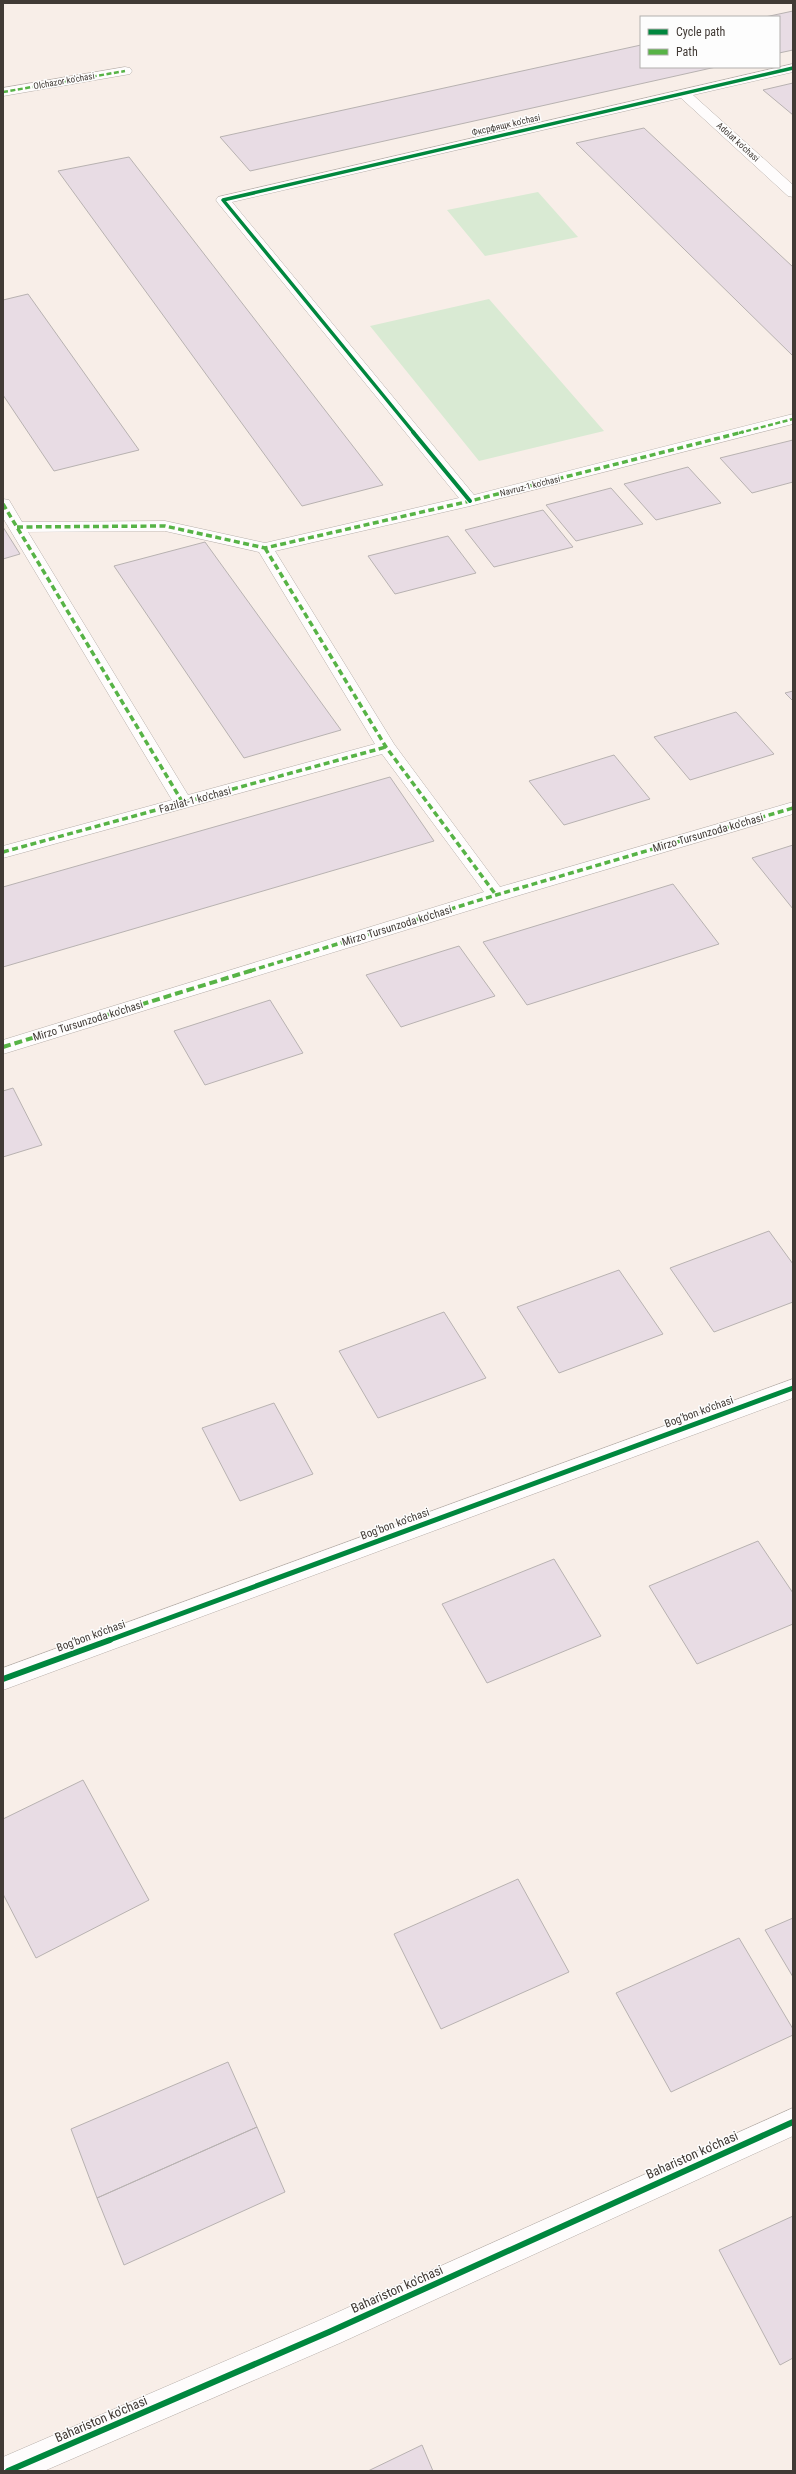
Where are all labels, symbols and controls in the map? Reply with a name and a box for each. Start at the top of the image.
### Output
legend [640,16,780,68]
text: Cycle path [676,25,726,39]
text: Path [676,45,698,59]
street label: Olchazor ko'chasi [33,71,95,91]
street label: Фксрфящк ko'chasi [471,112,541,138]
street label: Adolat ko'chasi [715,120,761,164]
street label: Navruz-1 ko'chasi [499,474,561,498]
street label: Fazilat-1 ko'chasi [158,784,232,816]
street label: Mirzo Tursunzoda ko'chasi [651,811,765,855]
street label: Mirzo Tursunzoda ko'chasi [340,903,454,949]
street label: Mirzo Tursunzoda ko'chasi [31,998,145,1044]
street label: Bog'bon ko'chasi [663,1394,735,1430]
street label: Bog'bon ko'chasi [359,1506,431,1542]
street label: Bog'bon ko'chasi [55,1618,127,1654]
street label: Bahariston ko'chasi [644,2128,740,2182]
street label: Bahariston ko'chasi [349,2262,445,2316]
street label: Bahariston ko'chasi [52,2393,150,2445]

